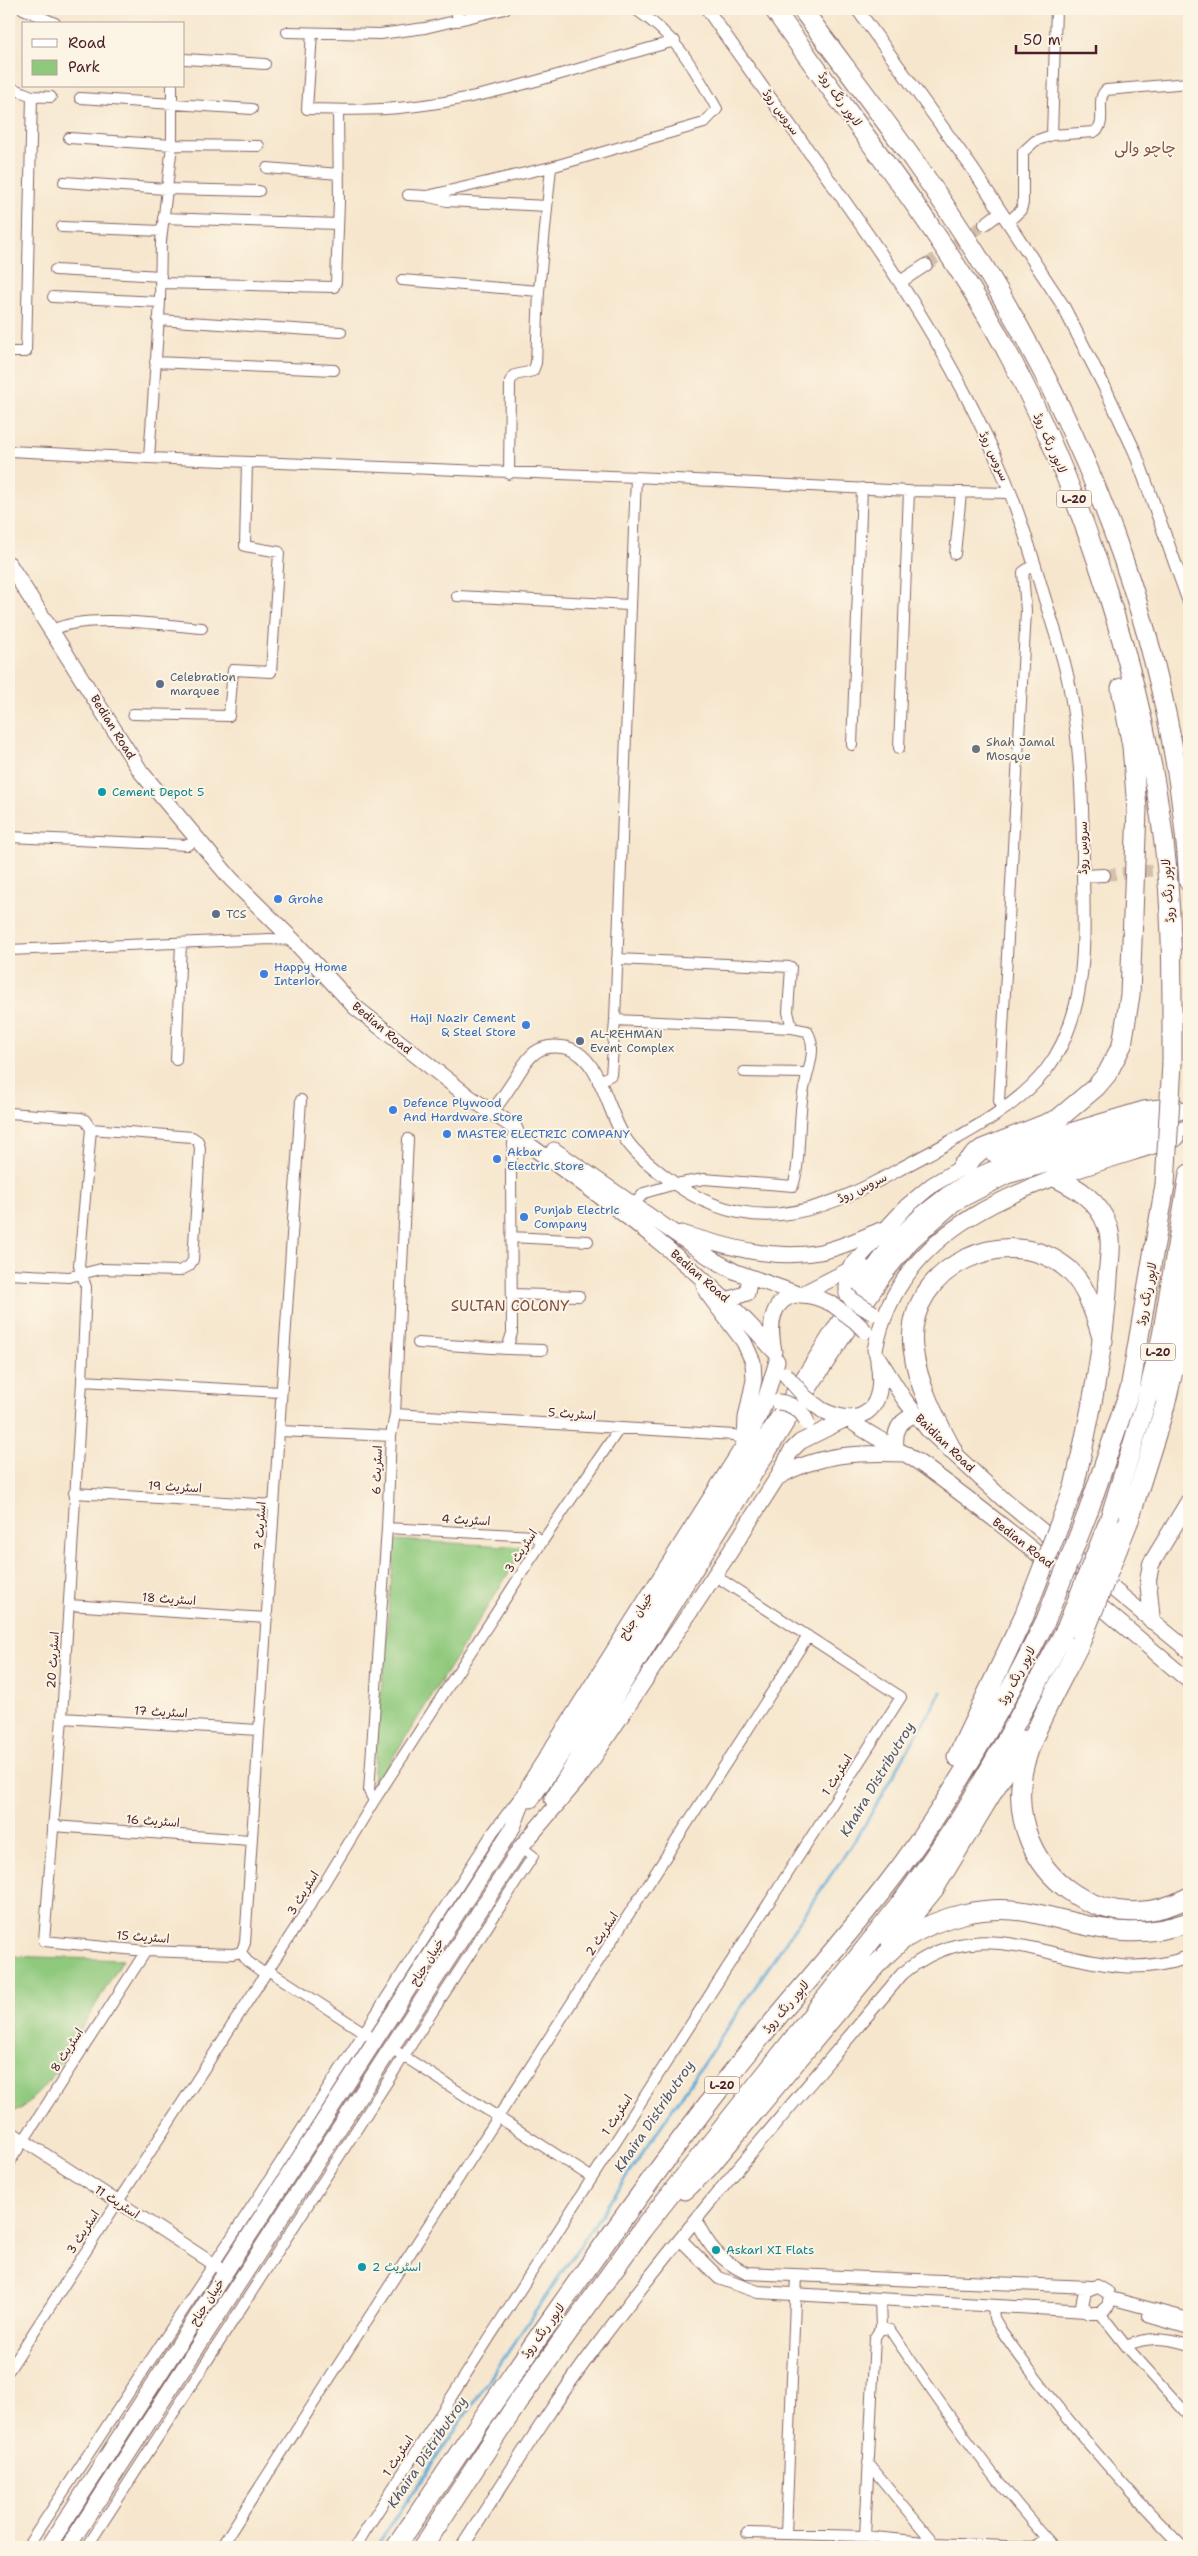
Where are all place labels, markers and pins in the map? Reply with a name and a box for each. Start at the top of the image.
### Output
place label: Celebration marquee [170,669,236,699]
marker: Celebration marquee [154,678,166,690]
place label: Shah Jamal Mosque [986,734,1055,764]
marker: Shah Jamal Mosque [970,743,982,755]
place label: Cement Depot 5 [112,784,204,800]
marker: Cement Depot 5 [96,786,108,798]
place label: Grohe [288,891,324,907]
marker: Grohe [272,893,284,905]
place label: TCS [226,906,247,922]
marker: TCS [210,908,222,920]
place label: Happy Home Interior [274,959,348,989]
marker: Happy Home Interior [258,968,270,980]
place label: Haji Nazir Cement & Steel Store [410,1010,516,1040]
marker: Haji Nazir Cement & Steel Store [520,1019,532,1031]
place label: AL-REHMAN Event Complex [590,1026,674,1056]
marker: AL-REHMAN Event Complex [574,1035,586,1047]
place label: Defence Plywood And Hardware Store [403,1095,523,1125]
marker: Defence Plywood And Hardware Store [387,1104,399,1116]
place label: MASTER ELECTRIC COMPANY [457,1126,631,1142]
marker: MASTER ELECTRIC COMPANY [441,1128,453,1140]
place label: Akbar Electric Store [507,1144,585,1174]
marker: Akbar Electric Store [491,1153,503,1165]
place label: Punjab Electric Company [534,1202,620,1232]
marker: Punjab Electric Company [518,1211,530,1223]
place label: Askari XI Flats [726,2242,814,2258]
marker: Askari XI Flats [710,2244,722,2256]
place label: اسٹریٹ 2 [372,2259,421,2275]
marker: اسٹریٹ 2 [356,2261,368,2273]

